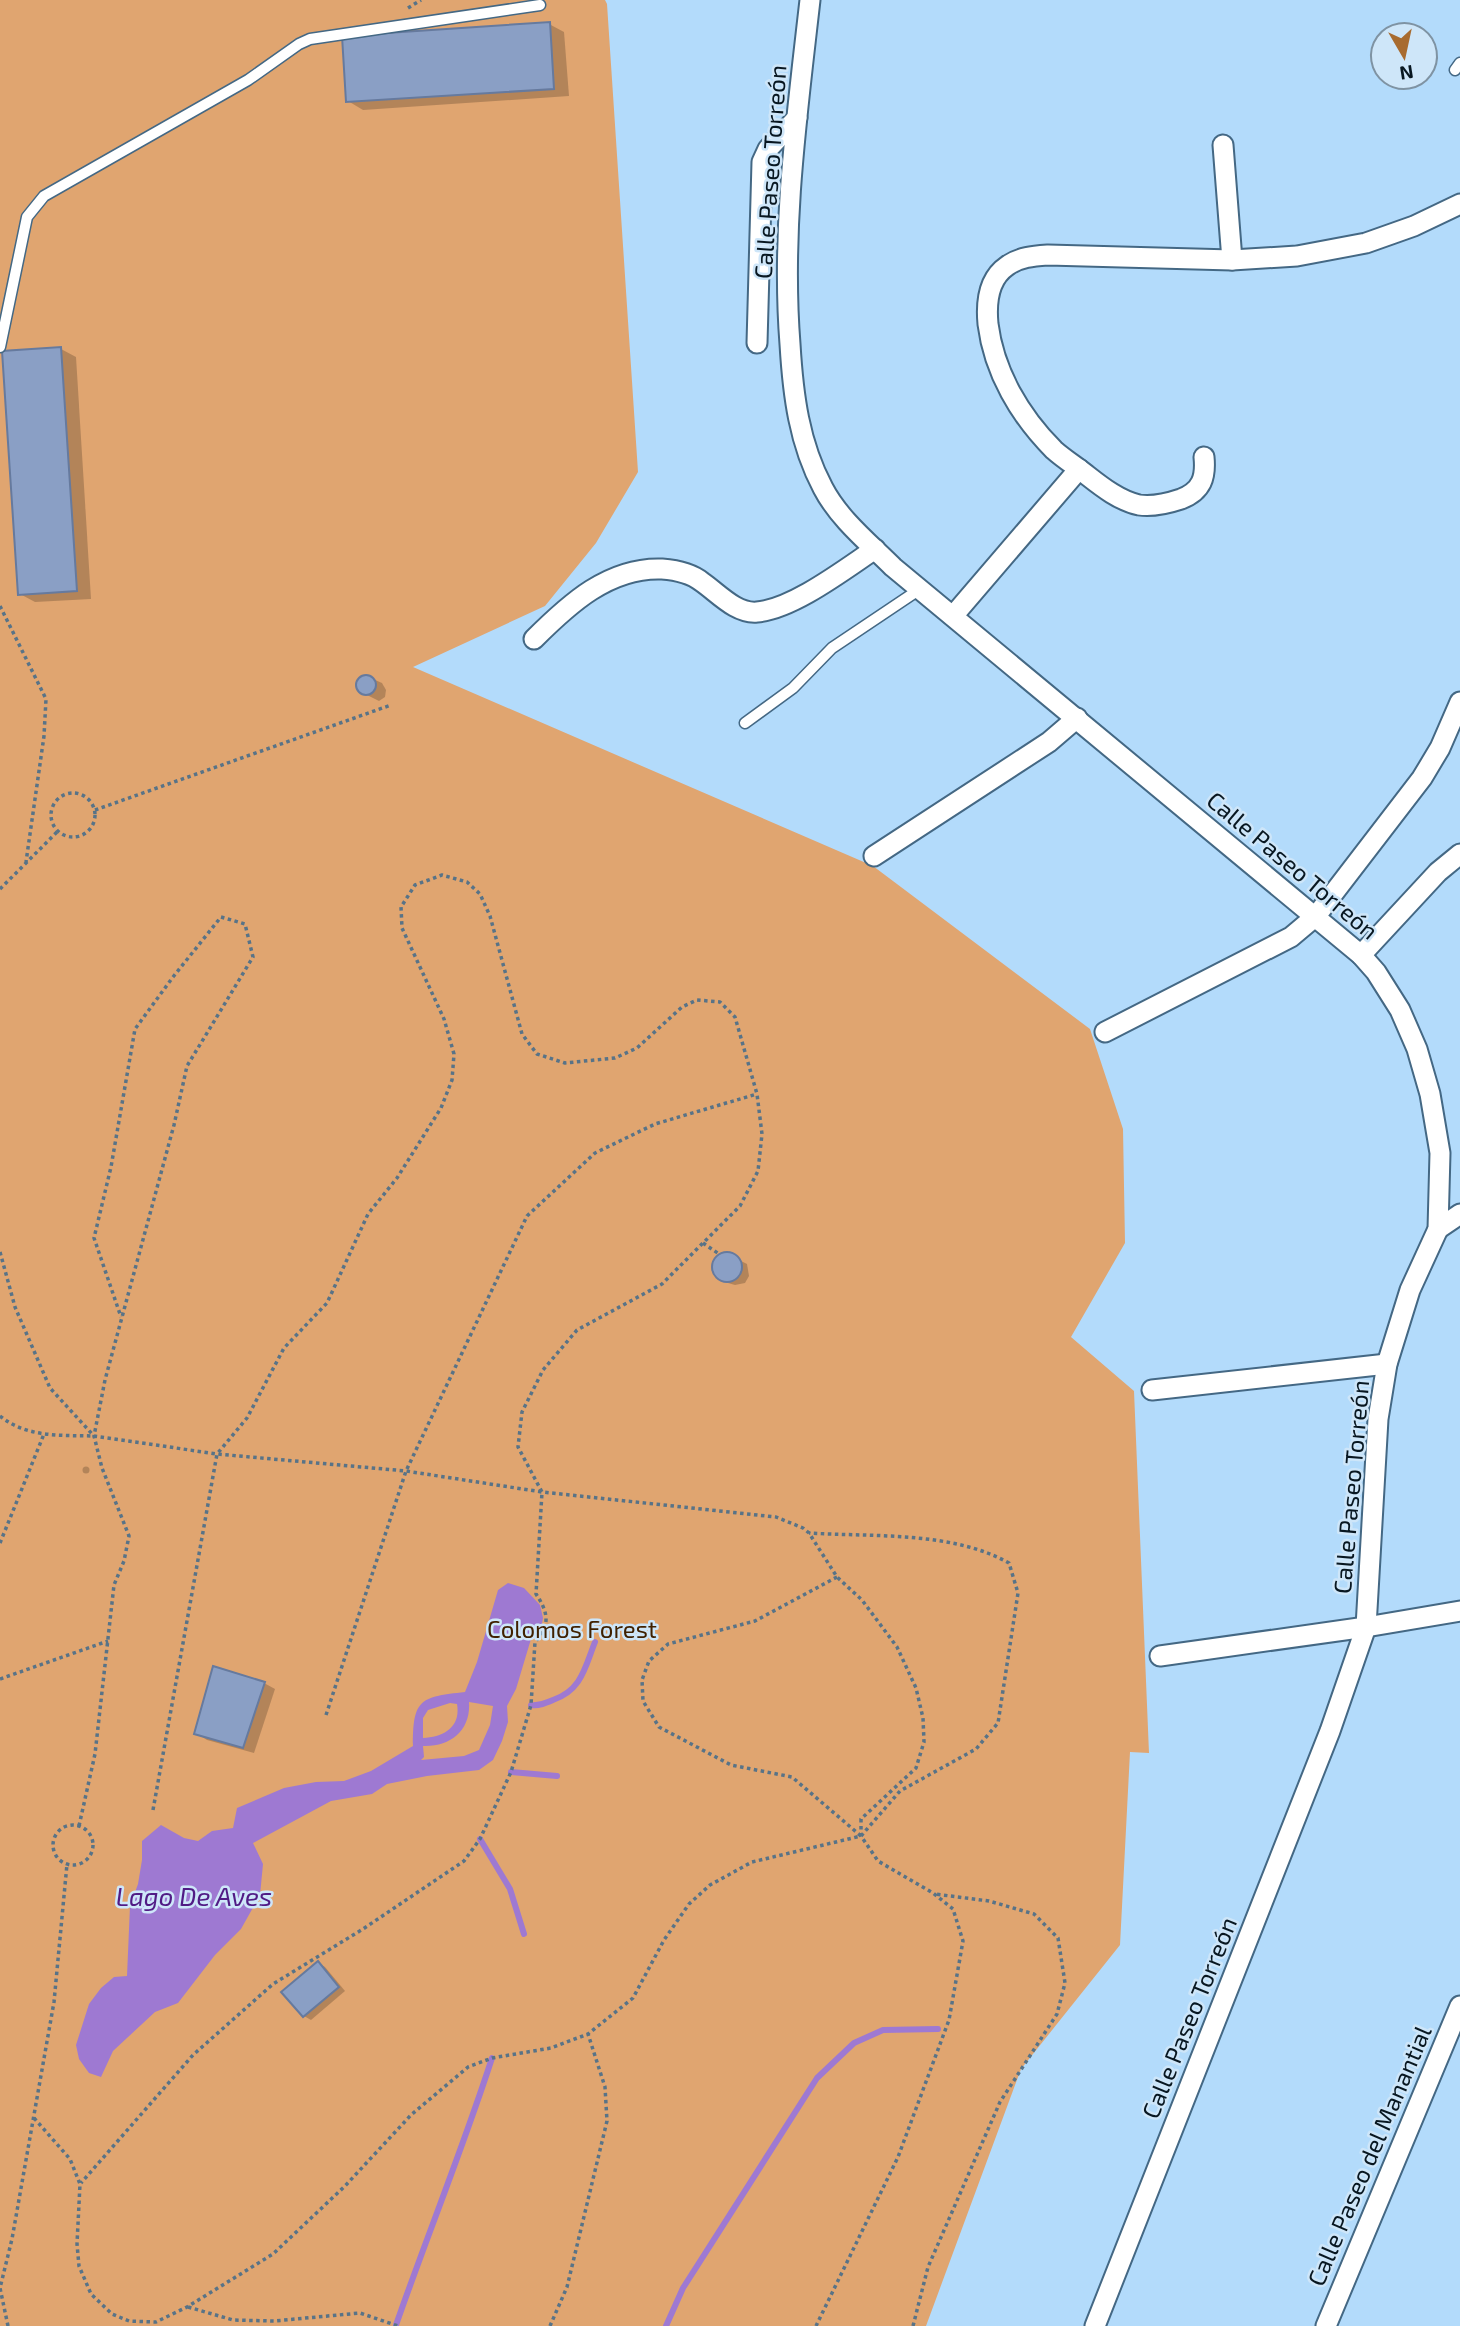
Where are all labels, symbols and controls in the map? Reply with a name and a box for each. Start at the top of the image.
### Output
north arrow [1369,21,1439,91]
text: N [1398,61,1415,86]
street label: Calle Paseo Torreón [748,64,791,280]
street label: Calle Paseo Torreón [1202,785,1384,945]
street label: Calle Paseo Torreón [1327,1379,1374,1595]
park label: Colomos Forest [487,1614,657,1643]
water label: Lago De Aves [116,1880,272,1911]
street label: Calle Paseo Torreón [1135,1913,1242,2122]
street label: Calle Paseo del Manantial [1301,2021,1437,2290]

